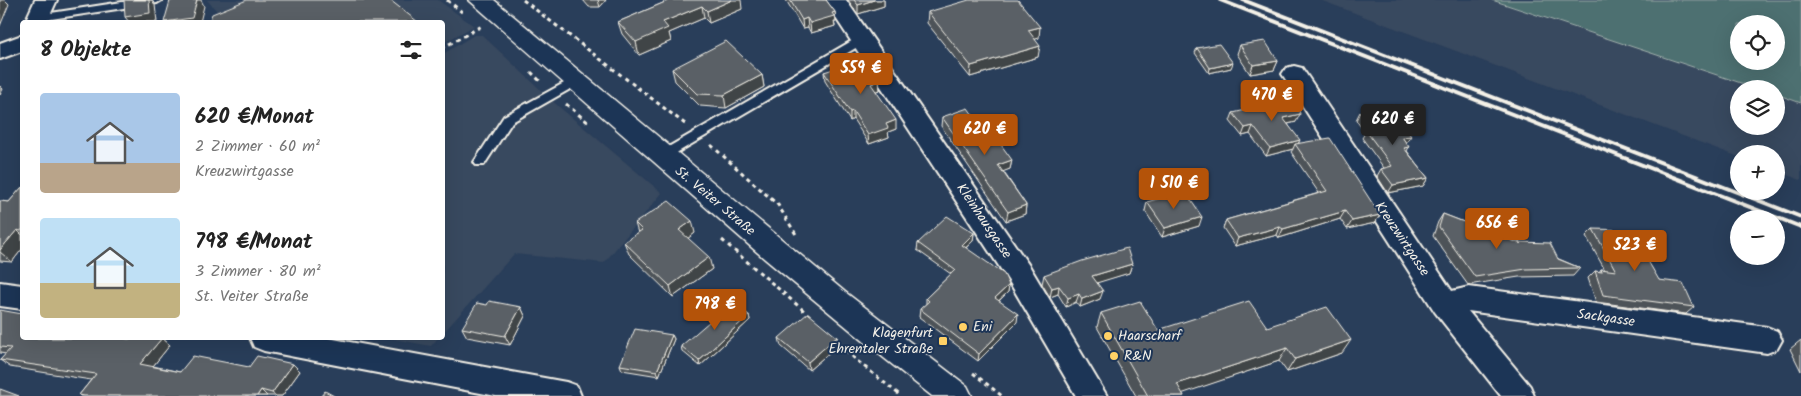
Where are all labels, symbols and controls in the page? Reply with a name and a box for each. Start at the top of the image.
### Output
map controls [1730,15,1785,265]
button: locate [1730,15,1785,70]
text: 8 Objekte [40,34,131,67]
icon: filters [397,36,425,64]
pin: 559 € [826,52,896,95]
text: 559 € [841,56,881,81]
pin: 470 € [1237,80,1307,122]
button: layers [1730,80,1785,135]
text: 470 € [1252,83,1292,108]
text: 620 €/Monat [195,101,314,134]
pin: 620 € [1358,104,1428,146]
text: 620 € [1372,107,1414,132]
icon: home [80,113,140,173]
pin: 620 € [950,114,1020,156]
text: 620 € [964,117,1006,142]
text: 2 Zimmer · 60 m² [195,134,320,159]
button: + [1730,145,1785,200]
text: Kreuzwirtgasse [195,159,294,184]
street label: St. Veiter Straße [670,161,761,242]
pin: 1 510 € [1128,168,1220,210]
text: 1 510 € [1150,171,1198,196]
street label: Kleinhausgasse [951,179,1018,264]
street label: Kreuzwirtgasse [1369,197,1436,282]
pin: 656 € [1462,208,1532,250]
button: − [1730,210,1785,265]
text: 656 € [1476,211,1518,236]
text: 798 €/Monat [195,226,313,259]
pin: 523 € [1600,230,1670,272]
text: 523 € [1614,233,1656,258]
icon: home [80,238,140,298]
text: 3 Zimmer · 80 m² [195,259,321,284]
text: St. Veiter Straße [195,284,309,309]
pin: 798 € [680,288,750,331]
text: 798 € [694,292,736,317]
street label: Sackgasse [1576,303,1637,333]
place label: Eni [973,316,993,338]
marker: Eni [957,321,969,333]
place label: Klagenfurt Ehrentaler Straße [828,322,934,360]
place label: Haarscharf [1118,325,1183,347]
marker: Haarscharf [1102,330,1114,342]
marker: Klagenfurt Ehrentaler Straße [937,335,949,347]
place label: R&N [1124,345,1152,367]
marker: R&N [1108,350,1120,362]

